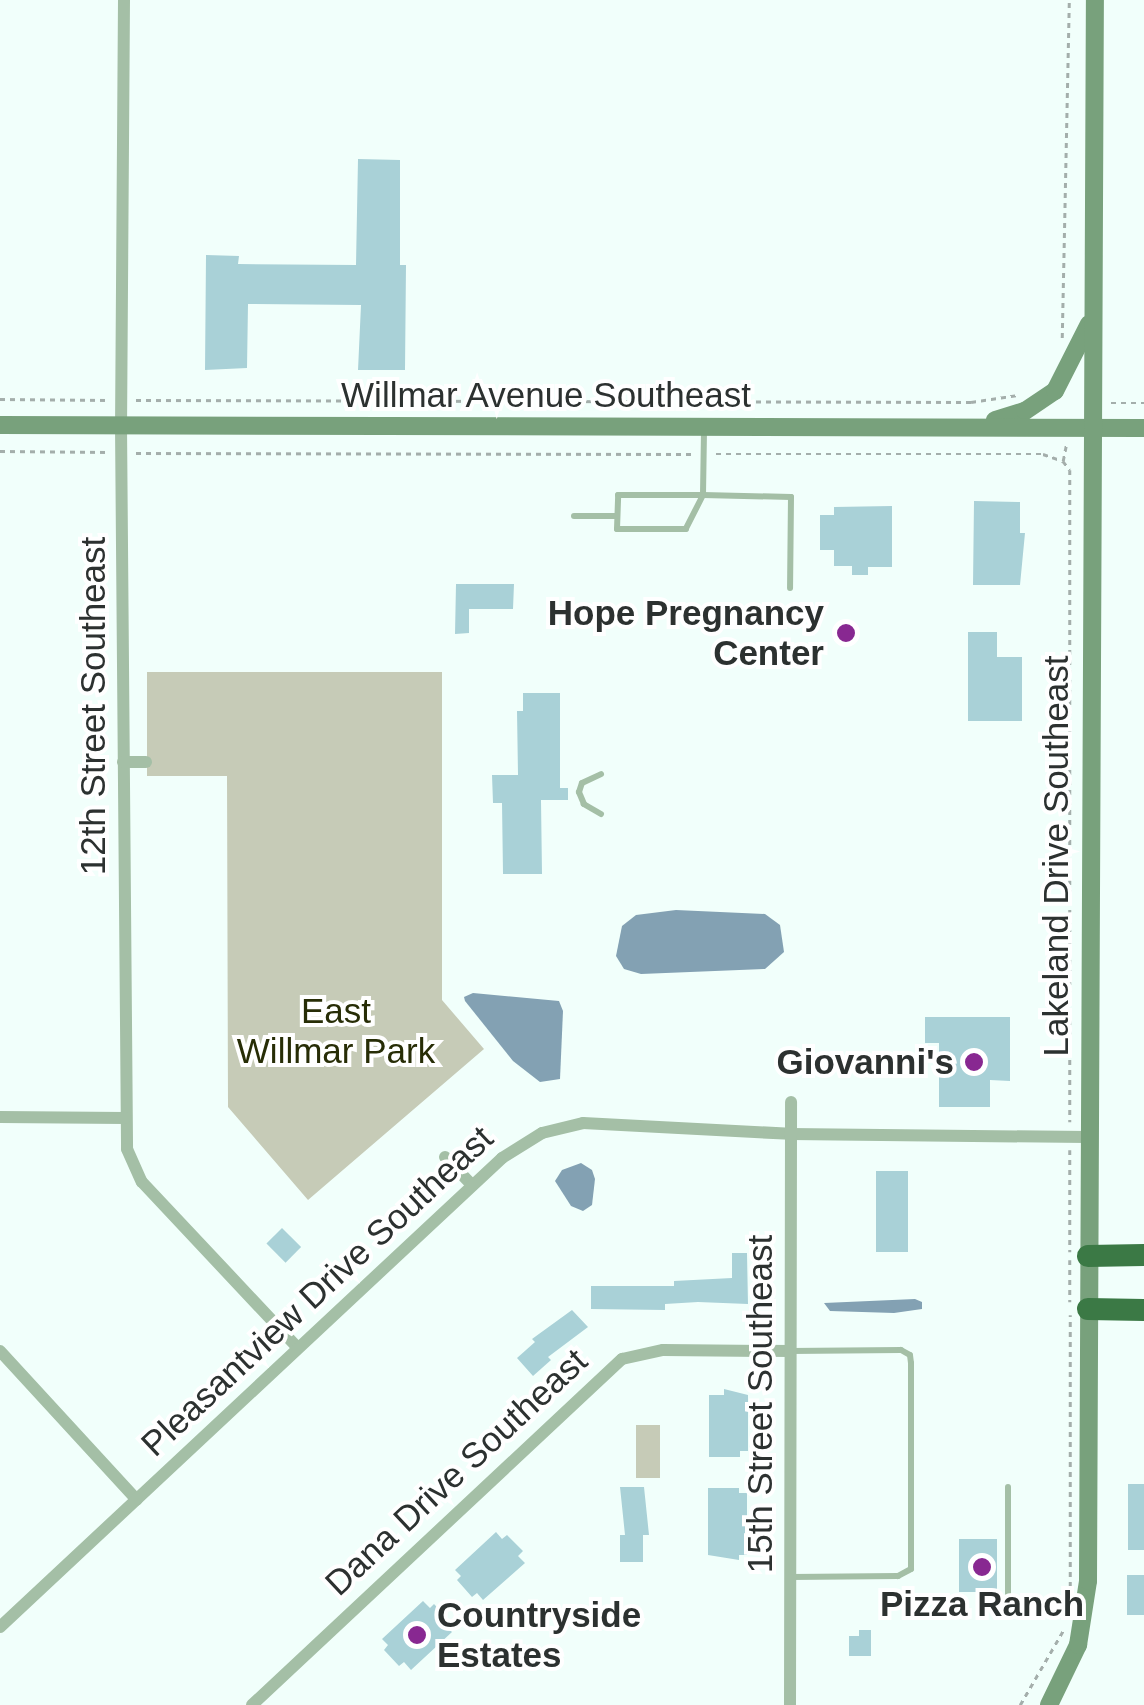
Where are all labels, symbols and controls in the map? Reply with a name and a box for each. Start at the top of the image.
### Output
street label: Willmar Avenue Southeast [340,374,752,416]
street label: 12th Street Southeast [72,537,114,875]
place label: Hope Pregnancy Center [548,592,824,674]
marker: Hope Pregnancy Center [833,620,859,646]
street label: Lakeland Drive Southeast [1035,656,1077,1056]
park label: East Willmar Park [237,990,435,1072]
place label: Giovanni's [776,1041,954,1083]
marker: Giovanni's [963,1051,985,1073]
street label: Pleasantview Drive Southeast [133,1117,501,1465]
street label: 15th Street Southeast [739,1235,781,1573]
street label: Dana Drive Southeast [316,1340,596,1604]
marker: Pizza Ranch [971,1556,993,1578]
place label: Pizza Ranch [880,1583,1084,1625]
place label: Countryside Estates [437,1594,641,1676]
marker: Countryside Estates [406,1624,428,1646]

